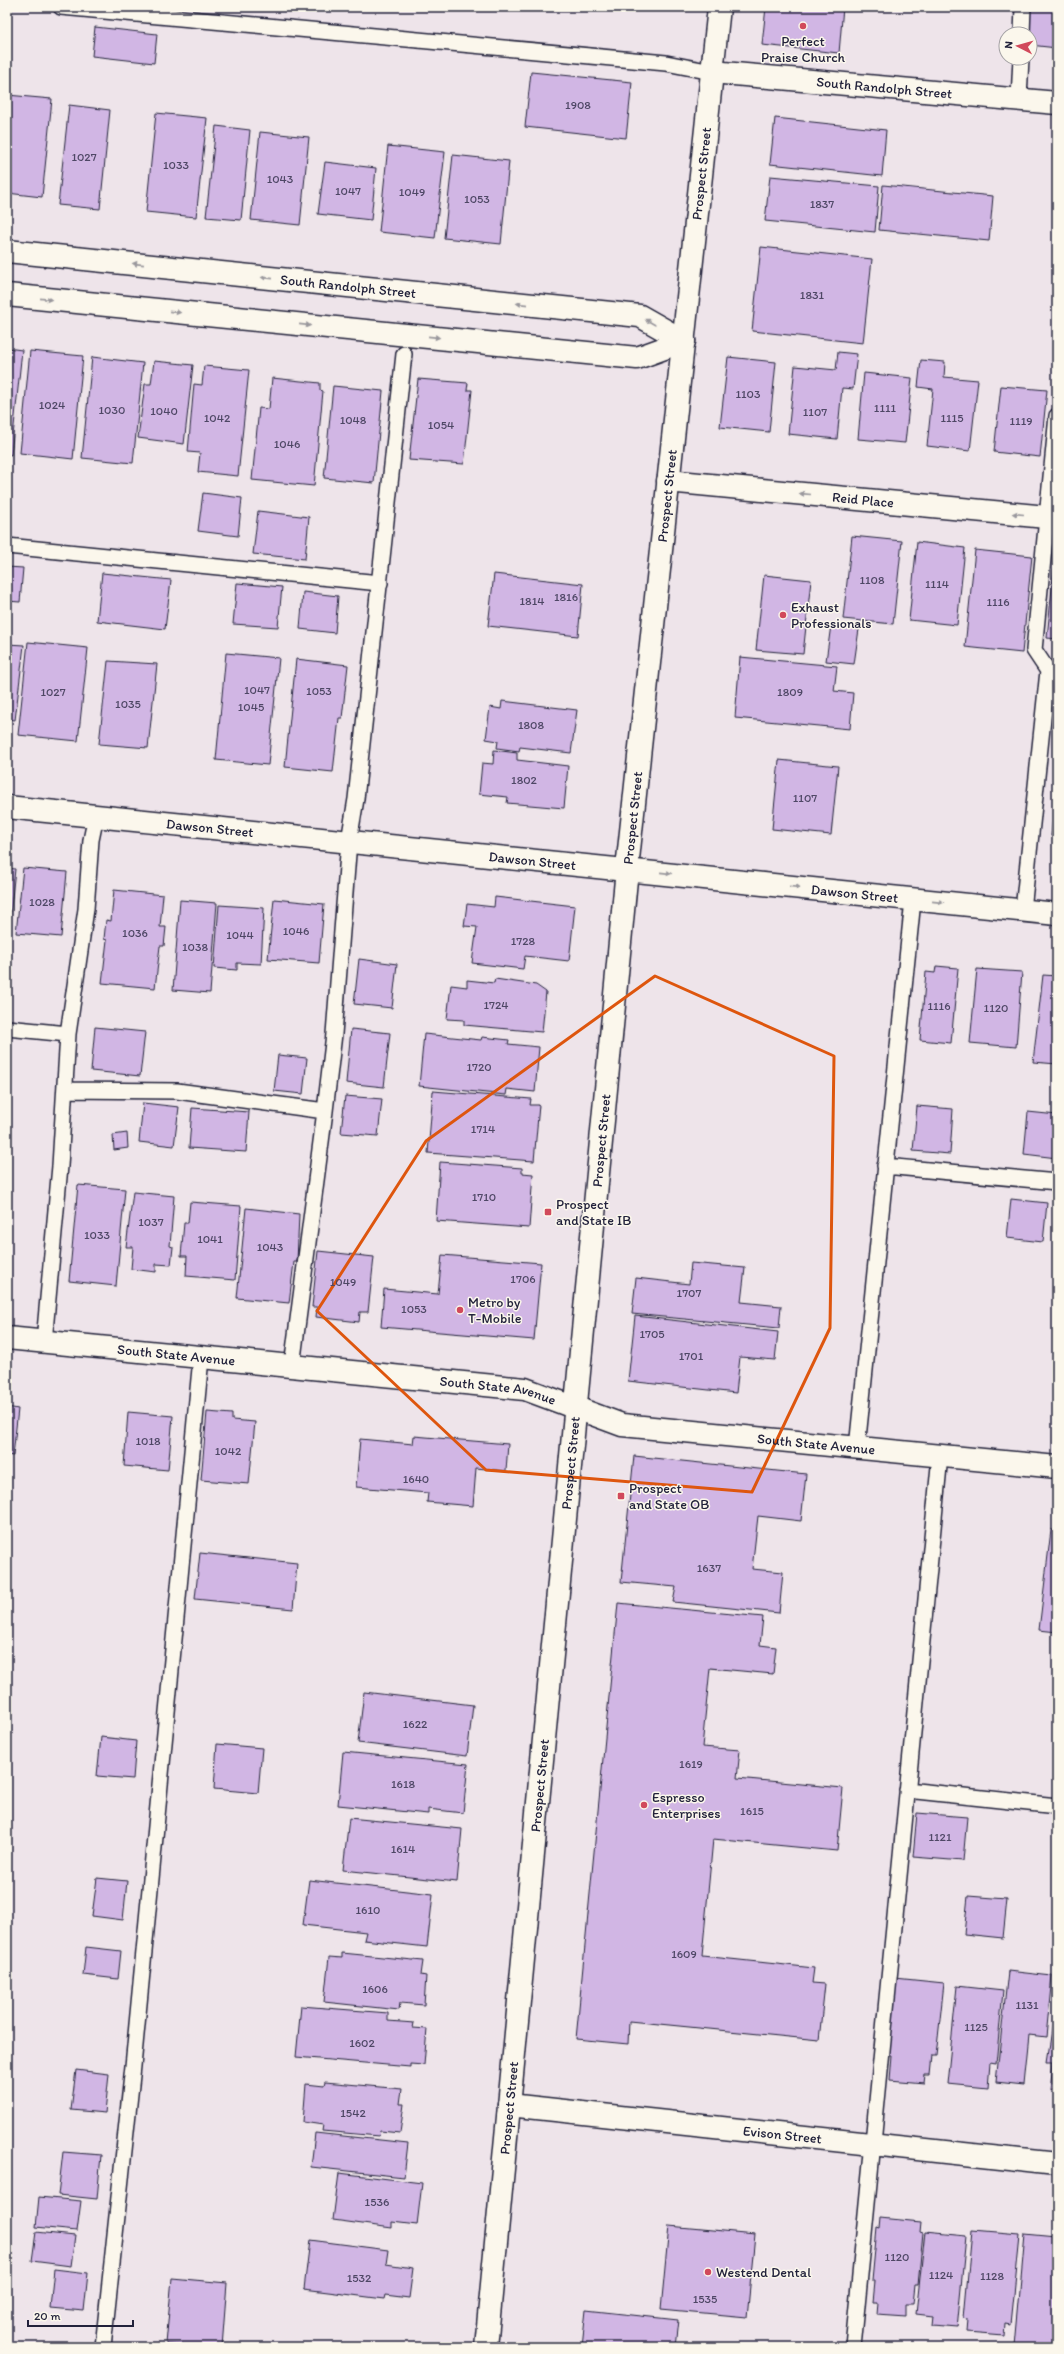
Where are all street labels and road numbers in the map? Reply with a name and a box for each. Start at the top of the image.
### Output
street label: South Randolph Street [816,73,953,103]
street label: Prospect Street [688,126,715,221]
street label: South Randolph Street [279,271,417,302]
street label: Prospect Street [654,449,681,543]
street label: Reid Place [831,489,895,511]
street label: Prospect Street [620,771,646,865]
street label: Dawson Street [165,815,254,841]
street label: Dawson Street [488,848,577,874]
street label: Dawson Street [810,881,899,907]
street label: Prospect Street [589,1093,614,1188]
street label: South State Avenue [116,1341,236,1369]
street label: South State Avenue [439,1373,559,1409]
street label: Prospect Street [558,1416,584,1510]
street label: South State Avenue [756,1430,876,1458]
street label: Prospect Street [527,1738,553,1833]
street label: Prospect Street [496,2061,522,2155]
street label: Evison Street [742,2122,823,2148]

